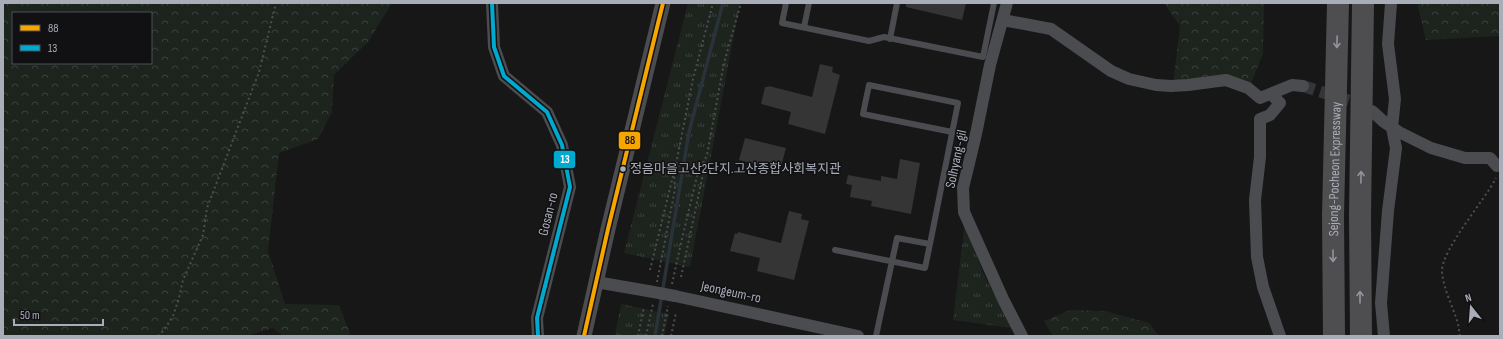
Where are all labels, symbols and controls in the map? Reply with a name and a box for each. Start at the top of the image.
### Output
legend [12,12,152,64]
text: 88 [48,21,59,36]
one-way arrow [1333,35,1341,48]
text: 13 [48,41,57,56]
street label: Sejong-Pocheon Expressway [1324,101,1344,236]
street label: Solhyang-gil [942,128,970,190]
line badge: 88 [618,131,641,150]
text: 88 [625,134,635,147]
line badge: 13 [553,150,576,169]
text: 13 [560,153,570,166]
place label: 정음마을고산2단지.고산종합사회복지관 [630,161,841,177]
marker: 정음마을고산2단지.고산종합사회복지관 [618,164,628,174]
one-way arrow [1357,171,1364,184]
street label: Gosan-ro [534,190,562,237]
one-way arrow [1329,249,1337,262]
street label: Jeongeum-ro [698,277,763,307]
north arrow [1451,287,1491,327]
one-way arrow [1356,291,1364,304]
text: N [1464,291,1473,305]
scale bar [14,301,103,327]
text: 50 m [20,308,40,323]

